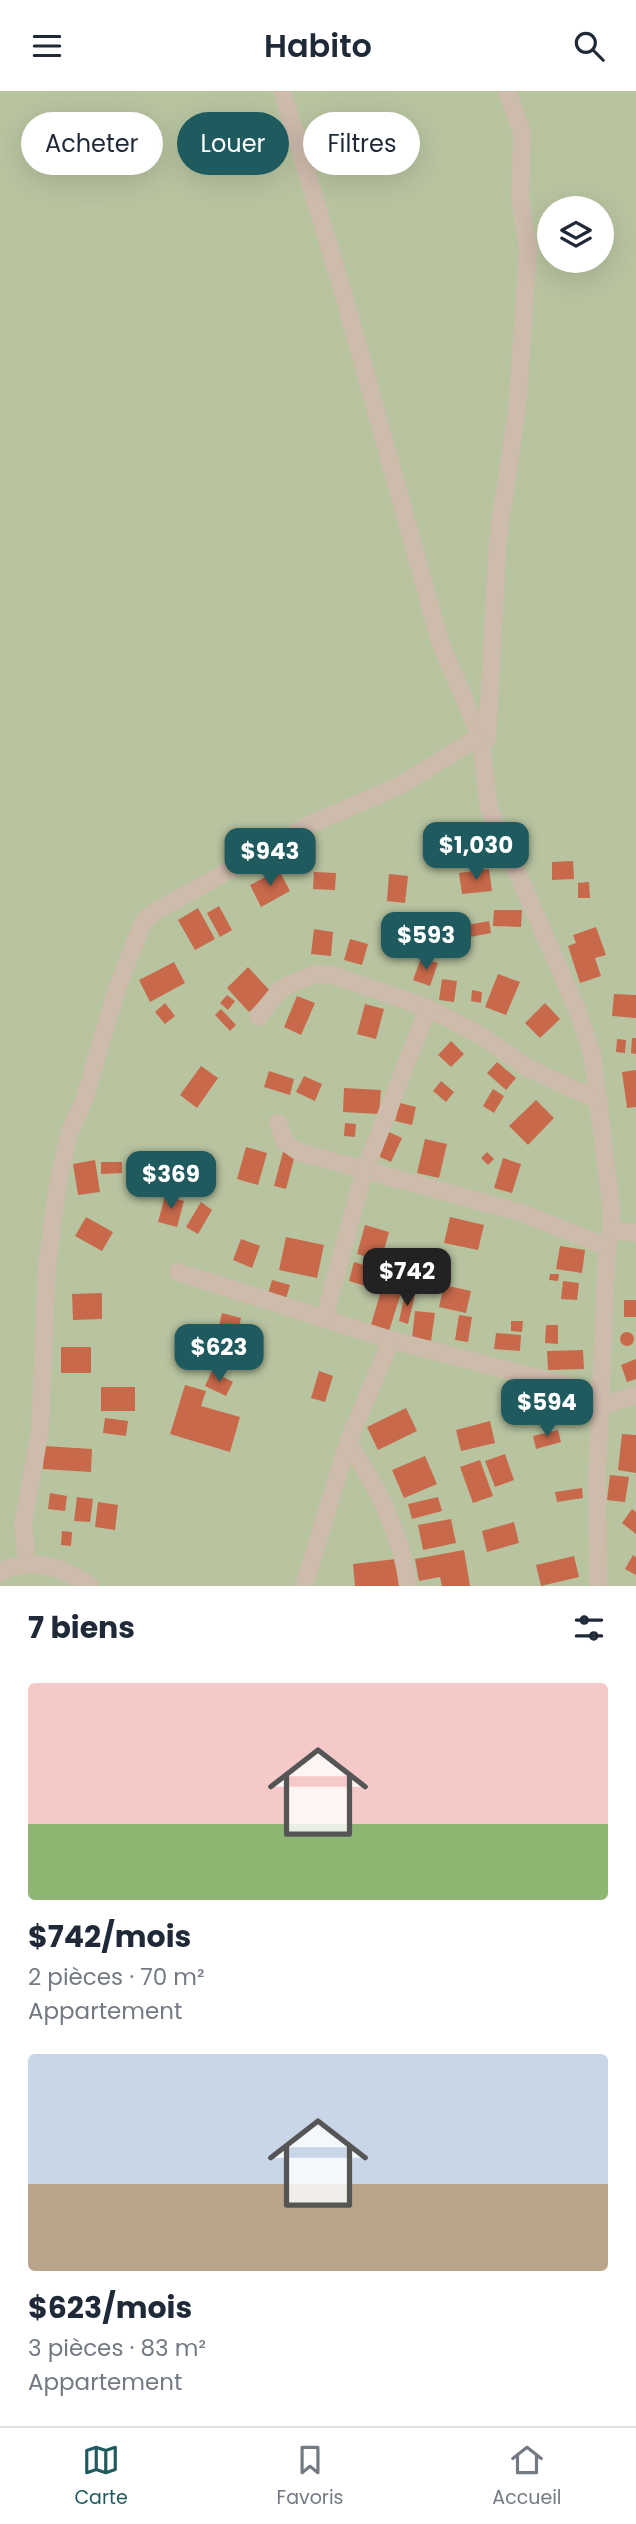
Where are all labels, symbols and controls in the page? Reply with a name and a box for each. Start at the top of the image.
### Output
text: Habito [264,23,372,68]
icon: menu [28,27,66,65]
icon: search [570,27,608,65]
chip: Acheter [21,112,163,175]
chip: Louer [177,112,289,175]
chip: Filtres [303,112,420,175]
map controls [537,196,614,273]
button: layers [537,196,614,273]
pin: $1,030 [419,823,533,882]
pin: $943 [229,829,311,888]
text: $1,030 [439,829,513,861]
text: $943 [241,835,299,867]
pin: $593 [385,913,467,972]
text: $593 [397,919,455,951]
pin: $369 [130,1151,212,1211]
text: $369 [142,1158,200,1190]
pin: $742 [366,1249,448,1308]
text: $742 [379,1255,435,1287]
pin: $623 [178,1325,260,1384]
text: $623 [191,1331,247,1363]
pin: $594 [506,1379,588,1439]
text: $594 [517,1386,577,1418]
text: 7 biens [28,1606,135,1649]
icon: filters [570,1609,608,1647]
icon: home [255,1729,381,1855]
text: $742/mois [28,1915,191,1958]
text: 2 pièces · 70 m² [28,1961,205,1993]
text: Appartement [28,1995,182,2027]
icon: home [255,2100,381,2226]
text: $623/mois [28,2286,192,2329]
text: 3 pièces · 83 m² [28,2332,206,2364]
text: Appartement [28,2366,182,2398]
tab: Carte [74,2441,128,2512]
tab: Favoris [277,2441,344,2512]
tab: Accueil [492,2441,562,2512]

